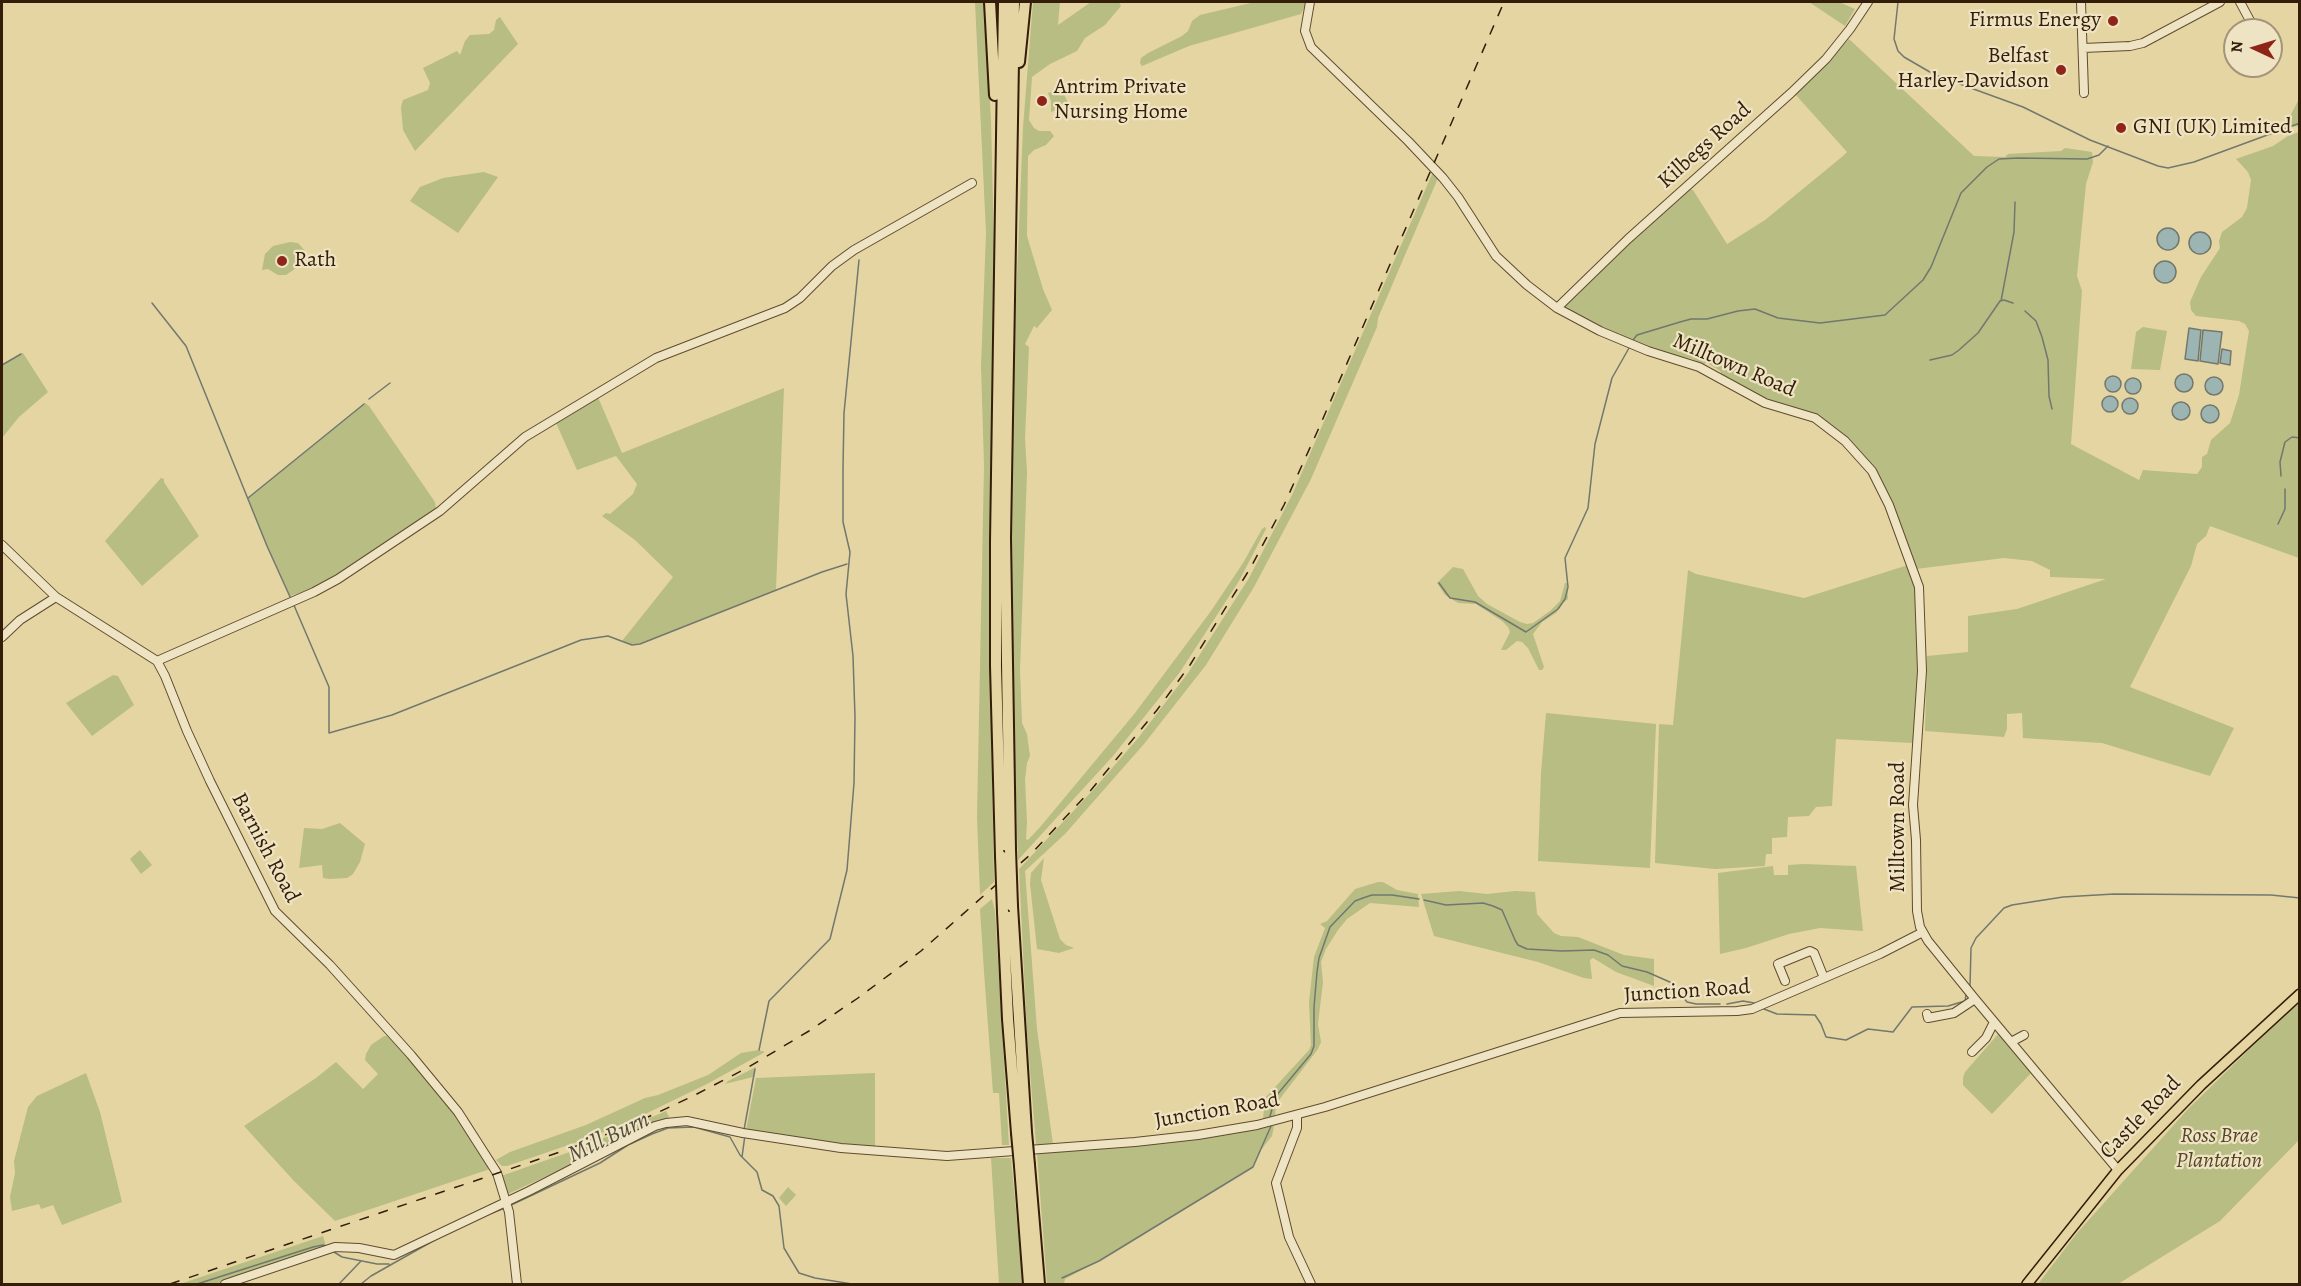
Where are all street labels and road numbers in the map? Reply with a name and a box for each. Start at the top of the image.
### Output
street label: Kilbegs Road [1653,97,1757,195]
street label: Milltown Road [1669,328,1799,404]
street label: Milltown Road [1886,762,1912,892]
street label: Barnish Road [225,788,305,908]
street label: Junction Road [1623,974,1751,1010]
street label: Castle Road [2095,1071,2187,1165]
street label: Junction Road [1152,1087,1282,1135]

